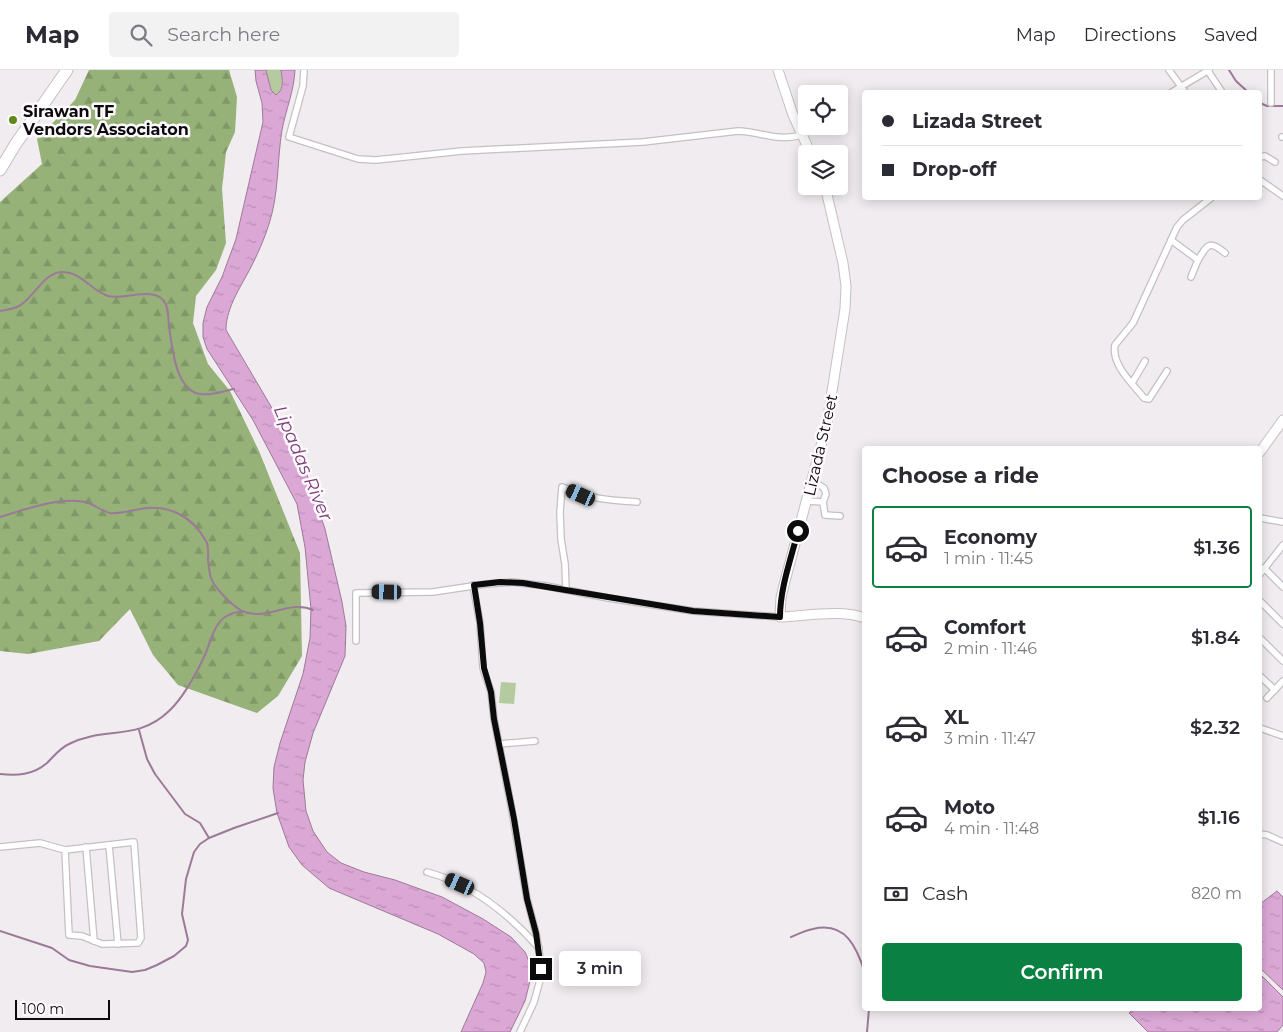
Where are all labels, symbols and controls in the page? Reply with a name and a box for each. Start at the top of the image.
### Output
search box [109,12,459,57]
text: Map [25,20,79,49]
icon: search [127,21,155,49]
text: Search here [167,23,280,46]
text: Map [1016,24,1056,46]
text: Directions [1084,24,1176,46]
text: Saved [1204,24,1258,46]
map controls [798,85,848,195]
button: locate [798,85,848,135]
place label: Sirawan TF Vendors Associaton [22,102,189,139]
text: Lizada Street [912,110,1042,133]
marker: Sirawan TF Vendors Associaton [7,114,19,126]
button: layers [798,145,848,195]
text: Drop-off [912,158,996,181]
street label: Lizada Street [800,392,842,498]
water label: Lipadas River [269,402,337,525]
text: Choose a ride [882,462,1039,489]
car [564,482,597,508]
route start [787,520,809,542]
icon: car [884,525,929,570]
text: Economy [944,526,1037,549]
text: $1.36 [1193,536,1240,559]
text: 1 min · 11:45 [944,549,1033,568]
car [371,584,402,600]
icon: car [884,615,929,660]
text: Comfort [944,616,1026,639]
text: $1.84 [1191,626,1240,649]
text: 2 min · 11:46 [944,639,1037,658]
icon: car [884,705,929,750]
text: XL [944,706,969,729]
text: $2.32 [1190,716,1240,739]
text: 3 min · 11:47 [944,729,1036,748]
icon: car [884,795,929,840]
text: Moto [944,796,995,819]
text: $1.16 [1197,806,1240,829]
text: 4 min · 11:48 [944,819,1039,838]
car [443,871,476,897]
icon: cash [882,880,910,908]
text: Cash [922,882,969,905]
text: 820 m [1191,884,1242,903]
button: Confirm [882,943,1242,1001]
callout: 3 min [558,952,641,986]
route end [530,958,552,980]
text: 3 min [577,959,623,978]
scale bar [15,997,110,1020]
text: 100 m [22,1000,64,1018]

